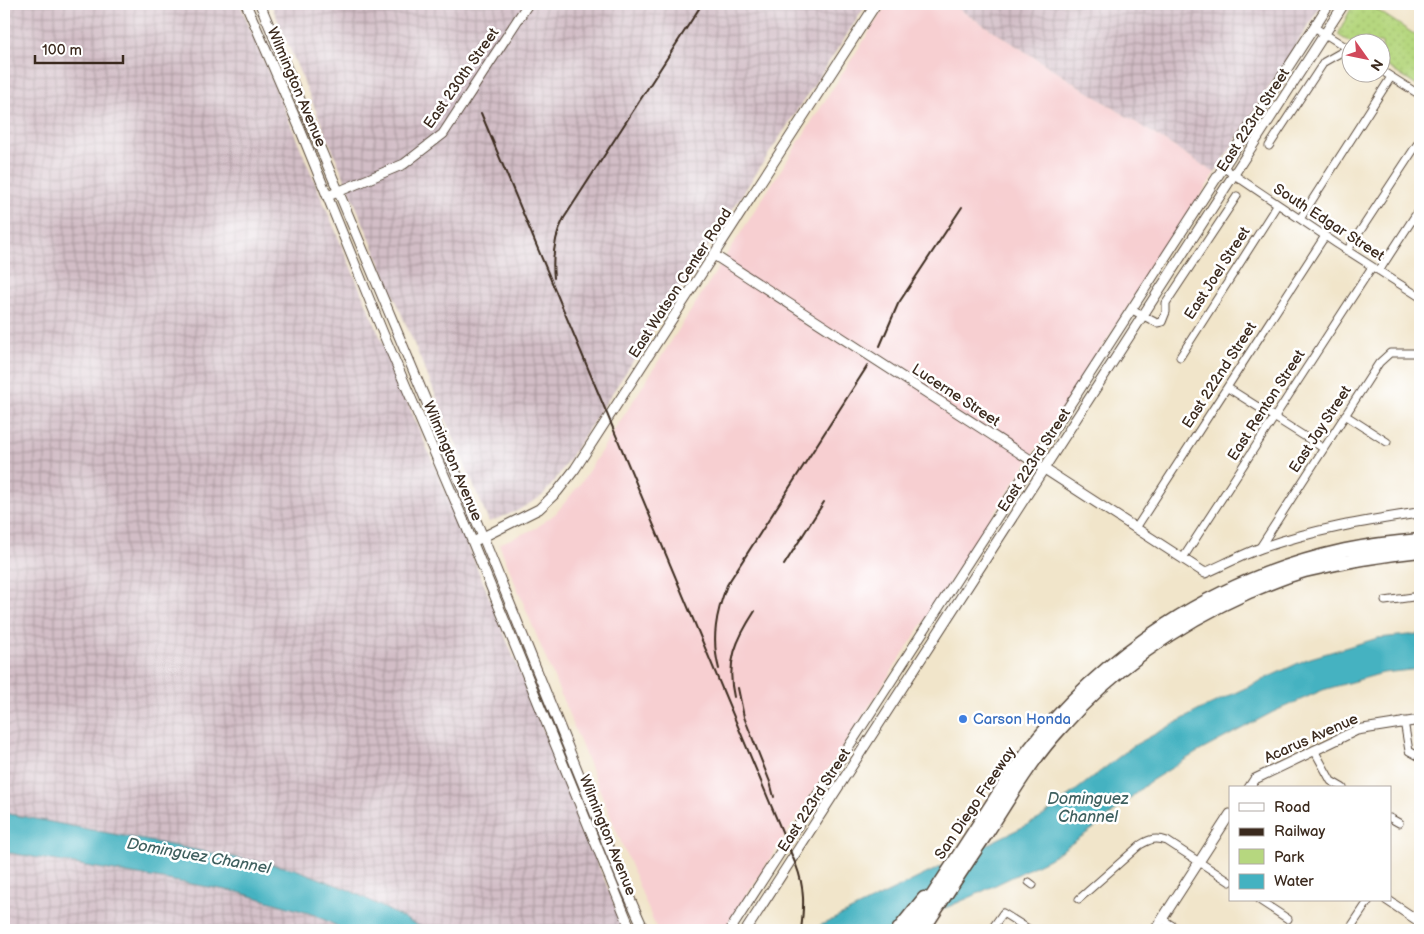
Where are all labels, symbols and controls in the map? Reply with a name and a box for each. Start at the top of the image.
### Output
street label: Wilmington Avenue [263,24,330,150]
street label: East 230th Street [420,24,504,132]
scale bar [35,32,122,64]
north arrow [1342,32,1392,82]
text: 100 m [42,41,82,60]
text: N [1366,56,1386,74]
street label: East 223rd Street [1213,65,1294,176]
street label: South Edgar Street [1270,179,1388,266]
street label: East Watson Center Road [625,205,736,362]
street label: East Joel Street [1180,223,1255,323]
street label: East 222nd Street [1178,318,1261,432]
street label: East Renton Street [1223,346,1310,464]
street label: Lucerne Street [908,360,1004,431]
street label: East Jay Street [1285,382,1356,477]
street label: Wilmington Avenue [419,398,486,524]
street label: East 223rd Street [994,405,1075,516]
street label: Acarus Avenue [1261,709,1361,768]
place label: Carson Honda [973,710,1071,729]
marker: Carson Honda [957,713,969,725]
street label: San Diego Freeway [931,743,1020,863]
street label: East 223rd Street [774,745,855,856]
street label: Wilmington Avenue [575,772,640,898]
legend [1229,786,1392,902]
water label: Dominguez Channel [1047,790,1129,827]
text: Road [1274,798,1310,817]
text: Railway [1274,822,1325,841]
water label: Dominguez Channel [125,834,273,879]
text: Park [1274,848,1305,867]
text: Water [1274,872,1314,891]

